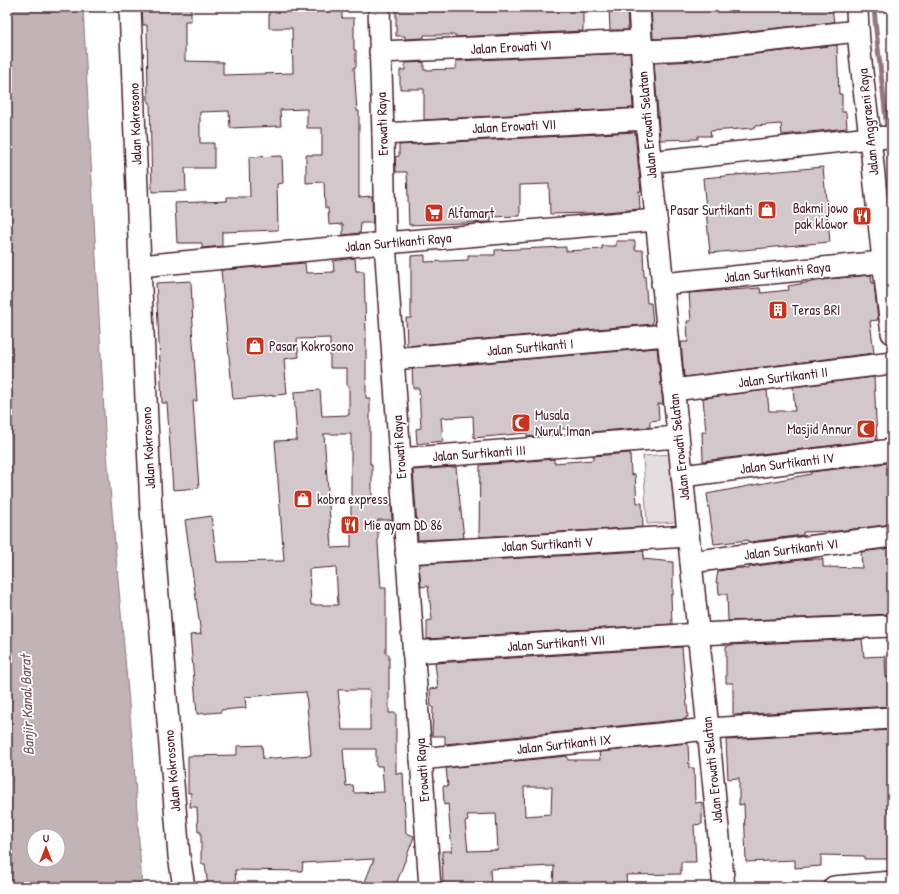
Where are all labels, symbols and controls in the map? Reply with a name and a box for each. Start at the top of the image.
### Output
street label: Jalan Erowati VI [470,35,552,58]
street label: Jalan Anggraeni Raya [852,67,884,176]
street label: Jalan Erowati Selatan [632,71,661,179]
street label: Jalan Kokrosono [124,82,145,165]
street label: Erowati Raya [371,91,393,156]
street label: Jalan Erowati VII [471,114,557,137]
place label: Bakmi jowo pak klowor [793,198,849,234]
shop icon: Pasar Surtikanti [756,199,778,221]
place label: Pasar Surtikanti [670,200,753,219]
supermarket icon: Alfamart [423,202,445,224]
place label: Alfamart [448,203,494,222]
restaurant icon: Bakmi jowo pak klowor [851,205,873,227]
street label: Jalan Surtikanti Raya [344,227,453,257]
street label: Jalan Surtikanti Raya [723,256,832,288]
building icon: Teras BRI [767,299,789,321]
place label: Teras BRI [792,300,840,319]
street label: Jalan Surtikanti I [486,333,574,360]
shop icon: Pasar Kokrosono [244,335,266,357]
place label: Pasar Kokrosono [269,336,354,355]
street label: Jalan Surtikanti II [737,362,829,391]
street label: Jalan Erowati Selatan [663,393,694,502]
place label: Musala Nurul Iman [535,405,591,440]
street label: Jalan Kokrosono [136,406,159,490]
mosque icon: Musala Nurul Iman [510,412,532,434]
street label: Erowati Raya [387,414,411,479]
mosque icon: Masjid Annur [855,418,877,440]
place label: Masjid Annur [787,419,853,439]
street label: Jalan Surtikanti III [432,440,526,465]
street label: Jalan Surtikanti IV [739,447,835,478]
shop icon: kobra express [292,488,314,510]
place label: kobra express [317,489,388,509]
restaurant icon: Mie ayam DD 86 [339,514,361,536]
place label: Mie ayam DD 86 [364,515,442,535]
street label: Jalan Surtikanti V [501,532,593,555]
street label: Jalan Surtikanti VI [743,533,839,564]
street label: Jalan Surtikanti VII [506,630,606,655]
water label: Banjir Kanal Barat [14,652,39,756]
street label: Jalan Erowati Selatan [696,716,727,825]
street label: Jalan Kokrosono [158,729,185,813]
street label: Jalan Surtikanti IX [516,729,613,758]
street label: Erowati Raya [410,737,434,802]
north arrow [26,828,66,868]
text: U [43,831,49,845]

